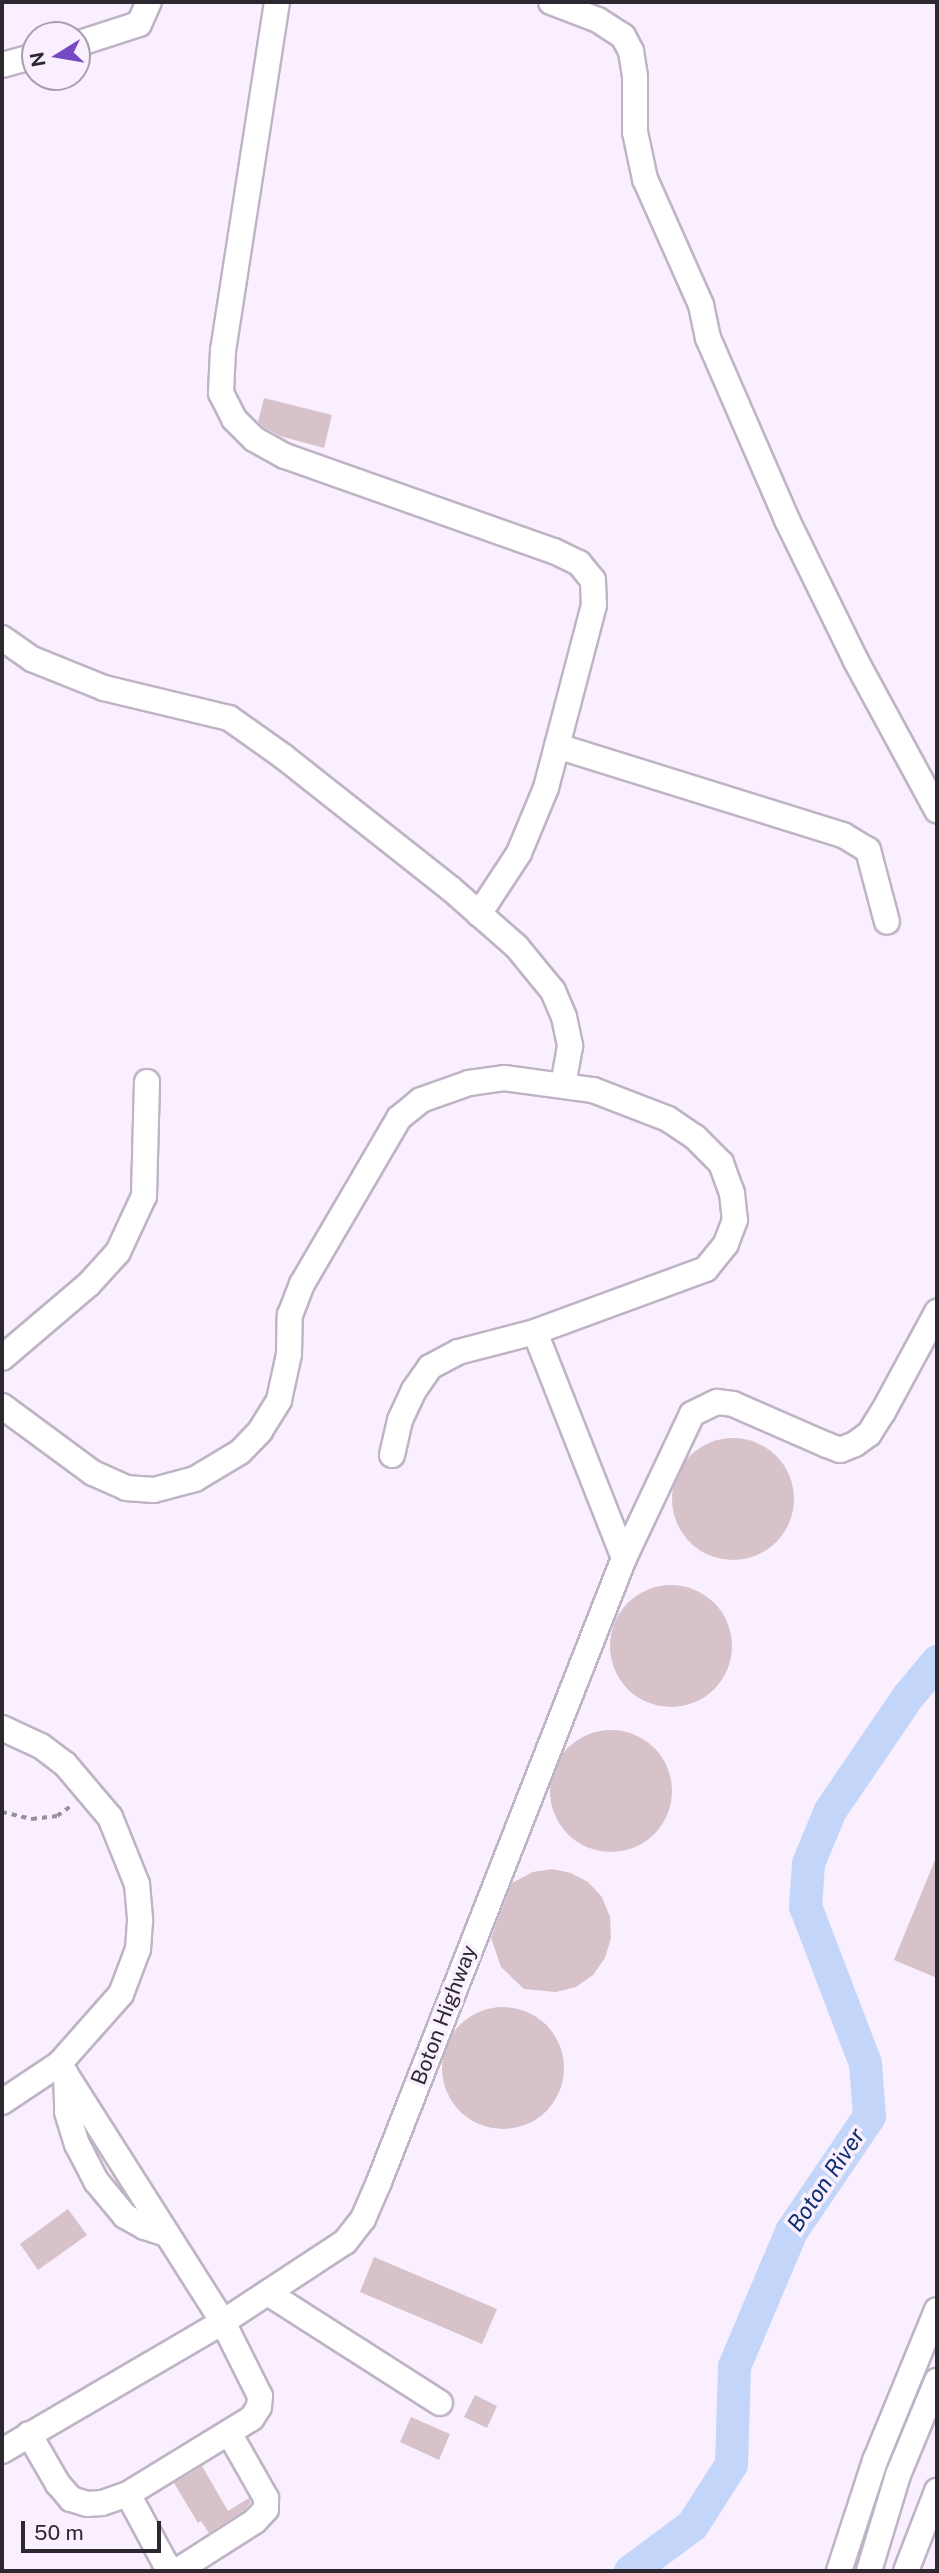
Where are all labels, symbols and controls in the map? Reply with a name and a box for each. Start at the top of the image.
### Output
north arrow [21,21,91,91]
text: N [25,50,50,69]
street label: Boton Highway [406,1942,482,2088]
water label: Boton River [781,2123,871,2237]
scale bar [24,2506,164,2550]
text: 50 m [34,2520,84,2545]

